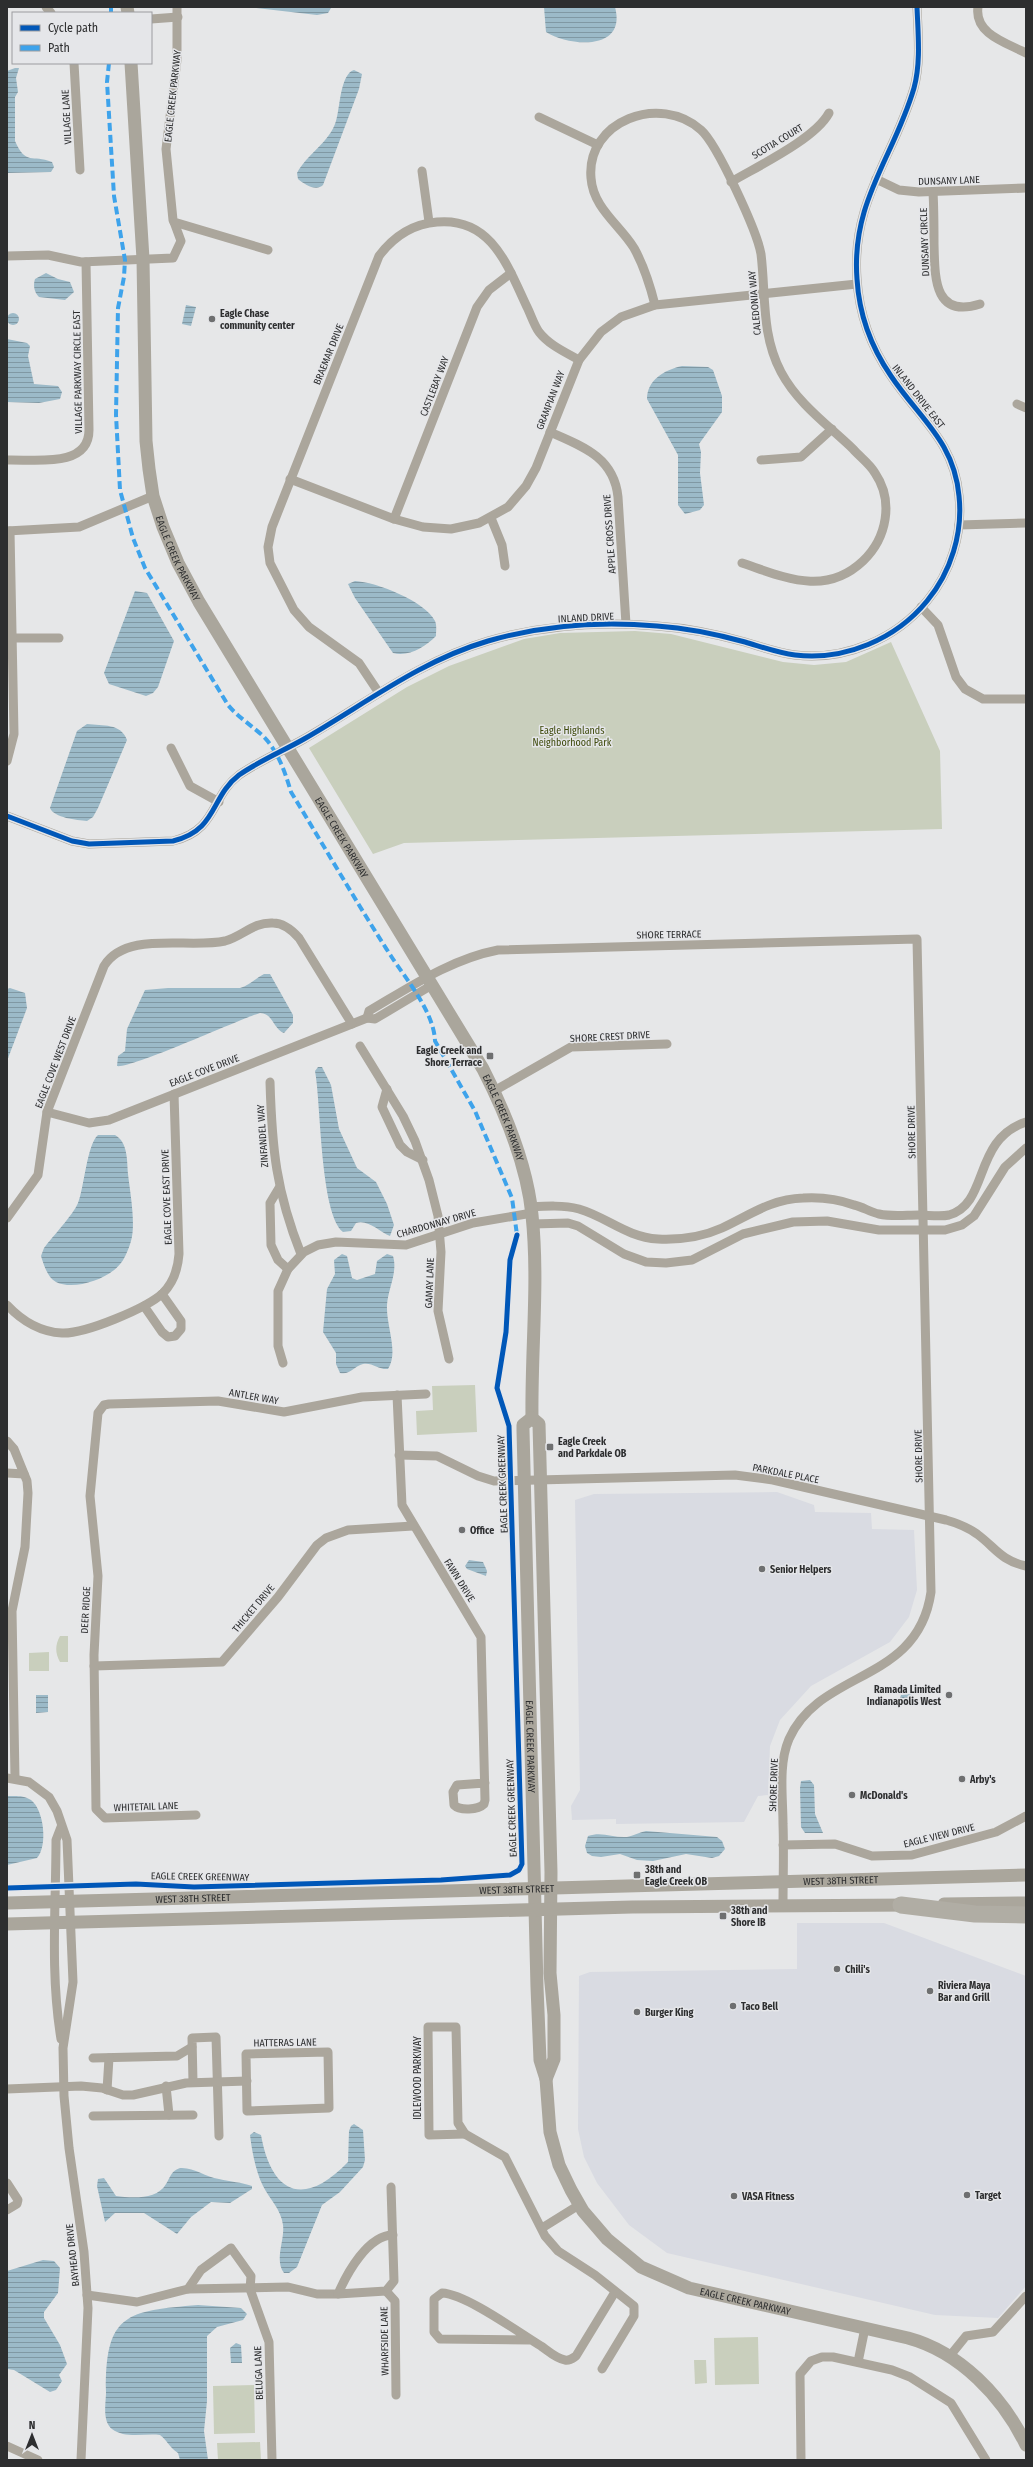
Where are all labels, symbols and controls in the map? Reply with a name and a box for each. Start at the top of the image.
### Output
legend [12,12,152,64]
text: Cycle path [48,21,98,35]
text: Path [48,41,70,55]
street label: EAGLE CREEK PARKWAY [162,49,184,143]
street label: VILLAGE LANE [60,89,74,145]
street label: SCOTIA COURT [750,122,806,162]
street label: DUNSANY LANE [918,174,980,188]
street label: DUNSANY CIRCLE [918,207,932,276]
street label: CALEDONIA WAY [746,270,764,336]
place label: Eagle Chase community center [220,308,295,332]
street label: VILLAGE PARKWAY CIRCLE EAST [71,310,85,434]
marker: Eagle Chase community center [207,314,217,324]
street label: BRAEMAR DRIVE [311,322,347,387]
street label: CASTLEBAY WAY [418,355,452,418]
street label: INLAND DRIVE EAST [889,362,947,431]
street label: GRAMPIAN WAY [534,369,568,432]
street label: APPLE CROSS DRIVE [601,493,619,574]
street label: EAGLE CREEK PARKWAY [153,514,202,603]
street label: INLAND DRIVE [558,611,615,625]
park label: Eagle Highlands Neighborhood Park [533,725,612,749]
street label: EAGLE CREEK PARKWAY [312,795,370,880]
street label: SHORE TERRACE [636,928,702,942]
street label: EAGLE COVE WEST DRIVE [33,1014,79,1110]
street label: SHORE CREST DRIVE [570,1029,651,1045]
place label: Eagle Creek and Shore Terrace [416,1045,482,1069]
marker: Eagle Creek and Shore Terrace [485,1051,495,1061]
street label: EAGLE COVE DRIVE [168,1052,241,1090]
street label: EAGLE CREEK PARKWAY [480,1072,526,1162]
street label: ZINFANDEL WAY [255,1104,271,1168]
street label: SHORE DRIVE [906,1105,918,1159]
street label: EAGLE COVE EAST DRIVE [159,1149,175,1245]
street label: CHARDONNAY DRIVE [395,1207,478,1241]
street label: GAMAY LANE [423,1257,437,1309]
street label: ANTLER WAY [228,1387,280,1407]
street label: SHORE DRIVE [913,1429,925,1483]
street label: EAGLE CREEK GREENWAY [495,1435,511,1533]
place label: Eagle Creek and Parkdale OB [558,1436,627,1460]
marker: Eagle Creek and Parkdale OB [545,1442,555,1452]
street label: PARKDALE PLACE [751,1462,820,1486]
marker: Office [457,1525,467,1535]
place label: Office [470,1525,494,1537]
street label: FAWN DRIVE [441,1557,477,1605]
marker: Senior Helpers [757,1564,767,1574]
place label: Senior Helpers [770,1564,832,1576]
street label: THICKET DRIVE [230,1582,278,1635]
street label: DEER RIDGE [79,1586,93,1634]
place label: Ramada Limited Indianapolis West [867,1684,941,1708]
marker: Ramada Limited Indianapolis West [944,1690,954,1700]
street label: EAGLE CREEK PARKWAY [523,1700,537,1793]
street label: SHORE DRIVE [767,1758,781,1812]
street label: EAGLE CREEK GREENWAY [504,1759,520,1857]
marker: Arby's [957,1774,967,1784]
place label: Arby's [969,1774,996,1786]
marker: McDonald's [847,1790,857,1800]
place label: McDonald's [860,1790,908,1802]
street label: WHITETAIL LANE [113,1800,179,1814]
street label: EAGLE VIEW DRIVE [902,1821,976,1851]
place label: 38th and Eagle Creek OB [644,1864,707,1888]
street label: EAGLE CREEK GREENWAY [151,1870,249,1884]
marker: 38th and Eagle Creek OB [632,1870,642,1880]
street label: WEST 38TH STREET [803,1874,879,1888]
street label: WEST 38TH STREET [479,1883,555,1897]
street label: WEST 38TH STREET [155,1892,231,1906]
place label: 38th and Shore IB [730,1905,768,1929]
marker: 38th and Shore IB [718,1911,728,1921]
marker: Chili's [832,1964,842,1974]
place label: Chili's [845,1964,870,1976]
place label: Riviera Maya Bar and Grill [938,1980,991,2004]
marker: Riviera Maya Bar and Grill [925,1986,935,1996]
marker: Taco Bell [728,2001,738,2011]
place label: Taco Bell [741,2001,778,2013]
marker: Burger King [632,2007,642,2017]
place label: Burger King [645,2007,694,2019]
street label: HATTERAS LANE [253,2036,317,2050]
street label: IDLEWOOD PARKWAY [412,2036,424,2120]
marker: Target [962,2190,972,2200]
place label: Target [975,2190,1002,2202]
marker: VASA Fitness [729,2191,739,2201]
place label: VASA Fitness [741,2191,795,2203]
street label: BAYHEAD DRIVE [64,2223,82,2287]
street label: EAGLE CREEK PARKWAY [699,2286,792,2318]
street label: WHARFSIDE LANE [378,2306,392,2376]
street label: BELUGA LANE [252,2345,266,2400]
north arrow [12,2415,52,2455]
text: N [29,2419,35,2432]

